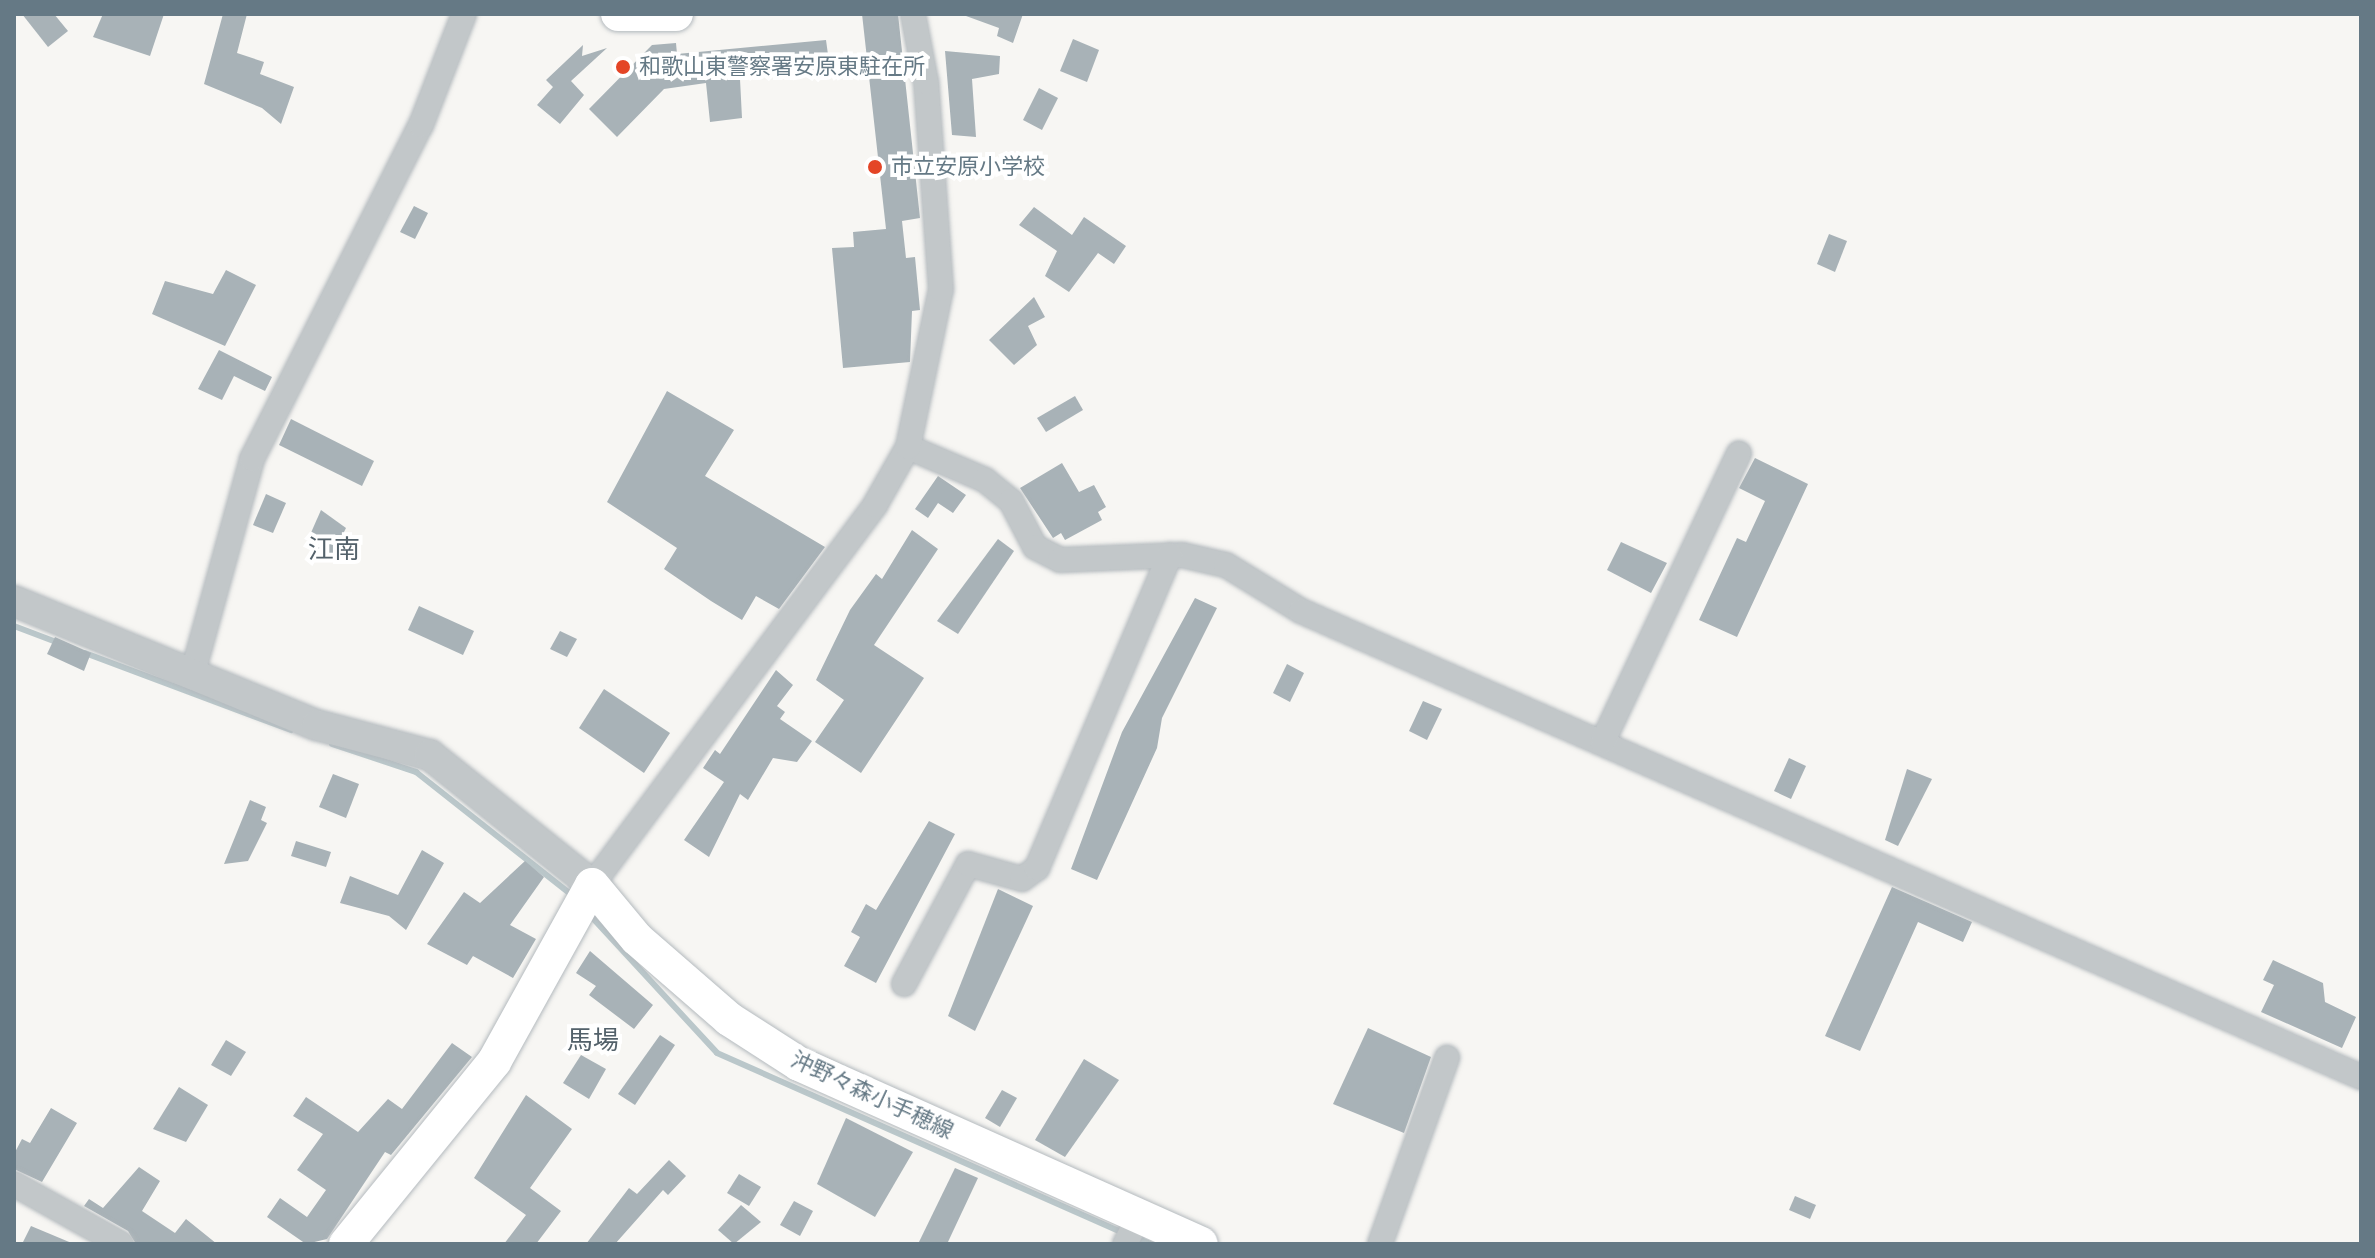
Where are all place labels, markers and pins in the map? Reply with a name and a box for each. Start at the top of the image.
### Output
place label: 和歌山東警察署安原東駐在所 [639,54,925,80]
marker: 和歌山東警察署安原東駐在所 [614,58,632,76]
place label: 市立安原小学校 [891,154,1045,180]
marker: 市立安原小学校 [866,158,884,176]

